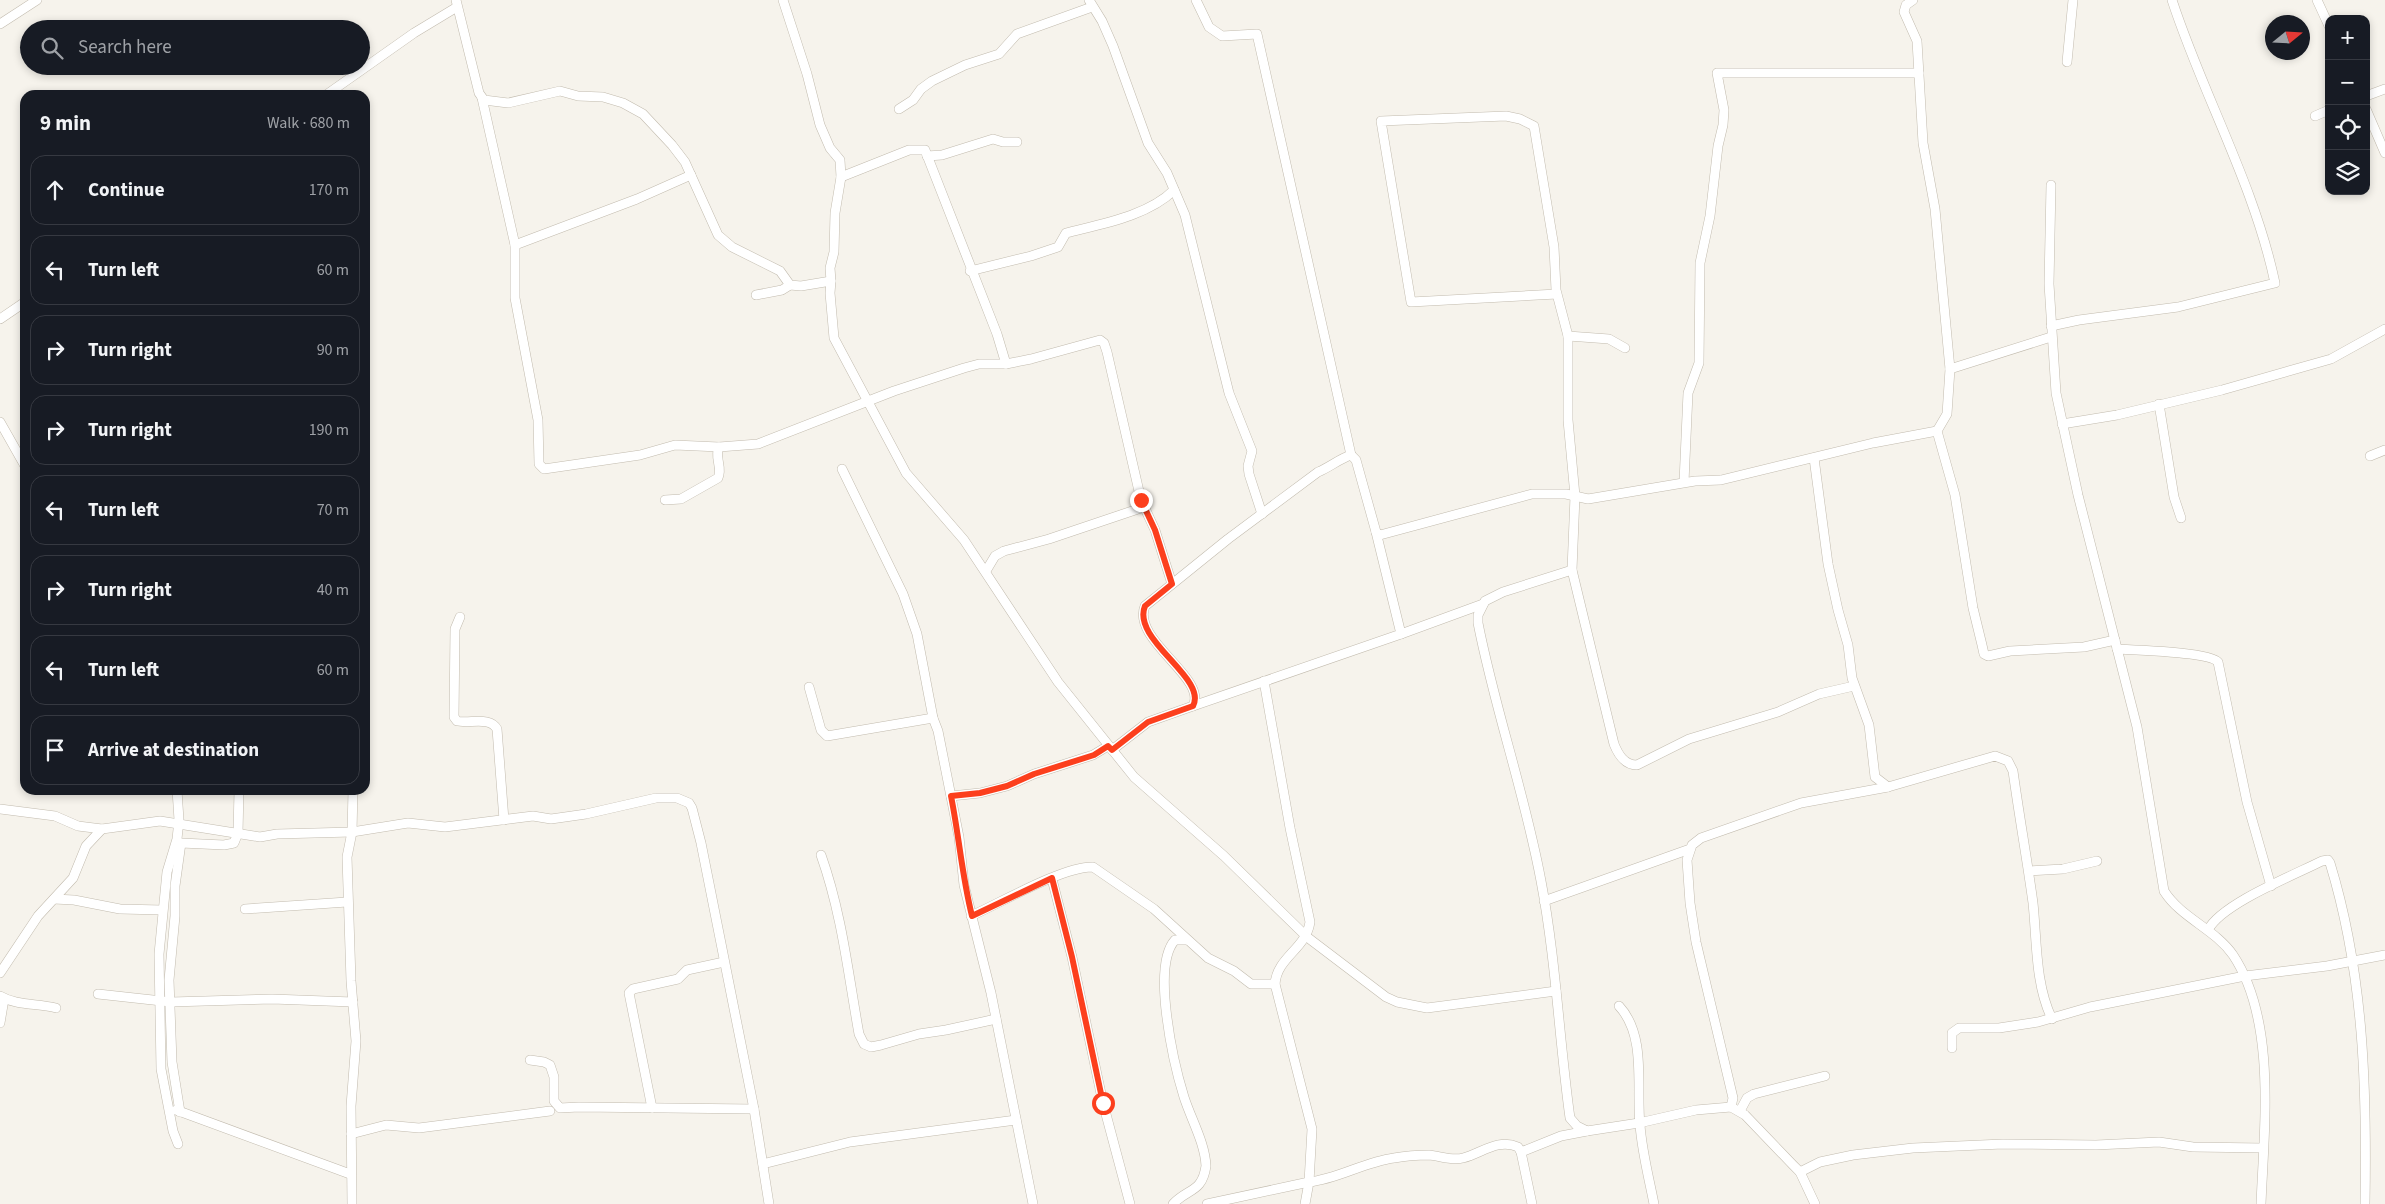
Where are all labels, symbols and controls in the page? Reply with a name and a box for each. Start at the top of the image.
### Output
north arrow [2265,15,2310,60]
map controls [2325,15,2370,195]
button: + [2325,15,2370,60]
search box [20,20,370,75]
icon: search [38,34,66,62]
text: Search here [78,34,172,61]
button: − [2325,60,2370,105]
button: locate [2325,105,2370,150]
text: 9 min [40,108,91,138]
text: Walk · 680 m [267,112,350,134]
button: layers [2325,150,2370,195]
icon: ahead [41,176,69,204]
text: Continue [88,177,165,204]
text: 170 m [309,179,349,201]
icon: left [41,256,69,284]
text: Turn left [88,257,159,284]
text: 60 m [317,259,349,281]
icon: right [41,336,69,364]
text: Turn right [88,337,172,364]
text: 90 m [317,339,349,361]
icon: right [41,416,69,444]
text: Turn right [88,417,172,444]
text: 190 m [309,419,349,441]
route end [1130,489,1153,512]
icon: left [41,496,69,524]
text: Turn left [88,497,159,524]
text: 70 m [317,499,349,521]
icon: right [41,576,69,604]
text: Turn right [88,577,172,604]
text: 40 m [317,579,349,601]
icon: left [41,656,69,684]
text: Turn left [88,657,159,684]
text: 60 m [317,659,349,681]
icon: arrive [41,736,69,764]
text: Arrive at destination [88,737,259,764]
route start [1092,1092,1115,1115]

